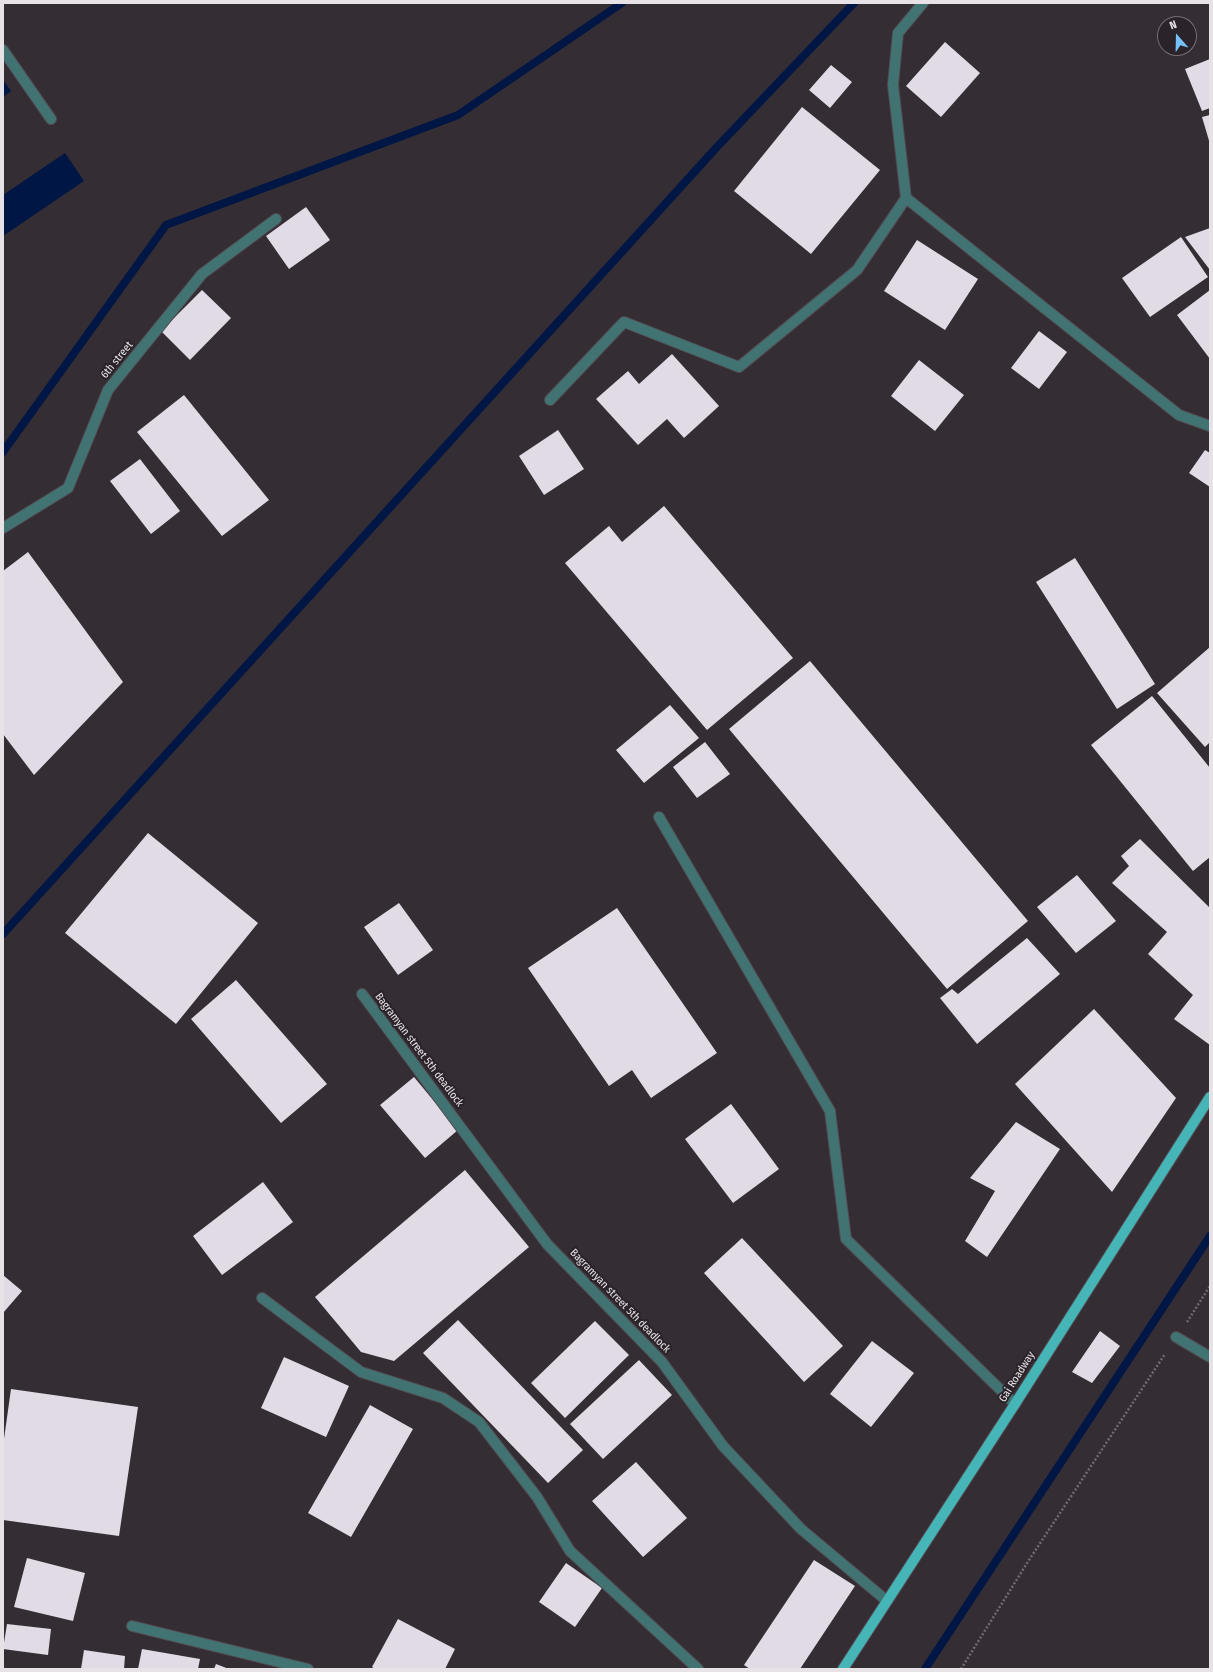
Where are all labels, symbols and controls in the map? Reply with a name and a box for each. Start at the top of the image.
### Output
north arrow [1157,16,1197,56]
text: N [1168,18,1178,32]
street label: 6th street [98,339,136,381]
street label: Bagramyan street 5th deadlock [372,990,466,1110]
street label: Bagramyan street 5th deadlock [567,1246,673,1356]
street label: Gai Roadway [996,1349,1038,1405]

